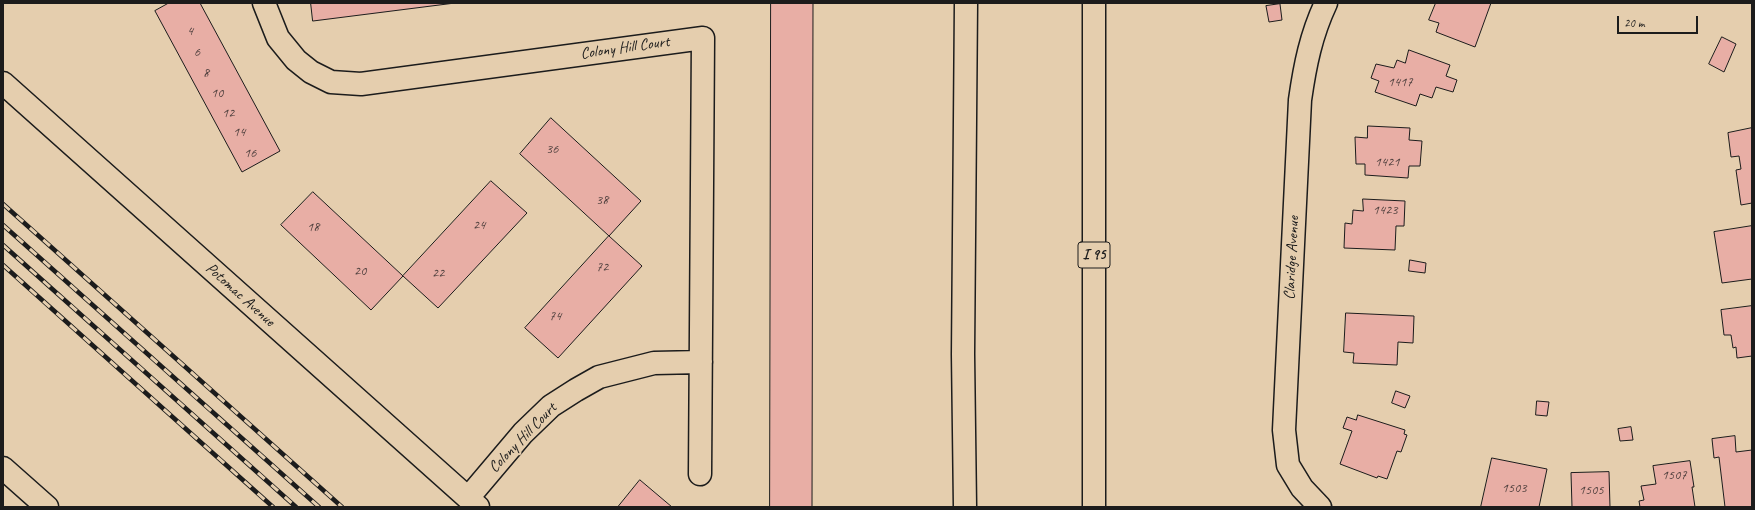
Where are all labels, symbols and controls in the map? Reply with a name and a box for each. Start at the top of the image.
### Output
scale bar [1619,8,1700,34]
text: 20 m [1624,15,1644,31]
house number: 4 [187,23,193,39]
street label: Colony Hill Court [579,32,671,64]
house number: 6 [194,44,200,60]
house number: 8 [203,65,209,81]
house number: 1417 [1387,74,1413,90]
house number: 10 [211,85,223,101]
house number: 12 [222,105,234,121]
house number: 14 [233,124,245,140]
house number: 36 [546,141,558,157]
house number: 16 [244,145,256,161]
house number: 1421 [1374,154,1400,170]
house number: 38 [596,192,608,208]
house number: 1423 [1372,202,1398,218]
street label: Claridge Avenue [1280,216,1304,300]
house number: 24 [473,217,485,233]
house number: 18 [307,219,319,235]
road number: I 95 [1078,242,1110,268]
street label: Potomac Avenue [201,259,279,331]
house number: 72 [596,259,608,275]
house number: 20 [354,263,366,279]
house number: 22 [432,265,444,281]
house number: 74 [549,308,561,324]
street label: Colony Hill Court [485,399,561,477]
house number: 1507 [1661,467,1687,483]
house number: 1503 [1501,480,1527,496]
house number: 1505 [1578,482,1604,498]

